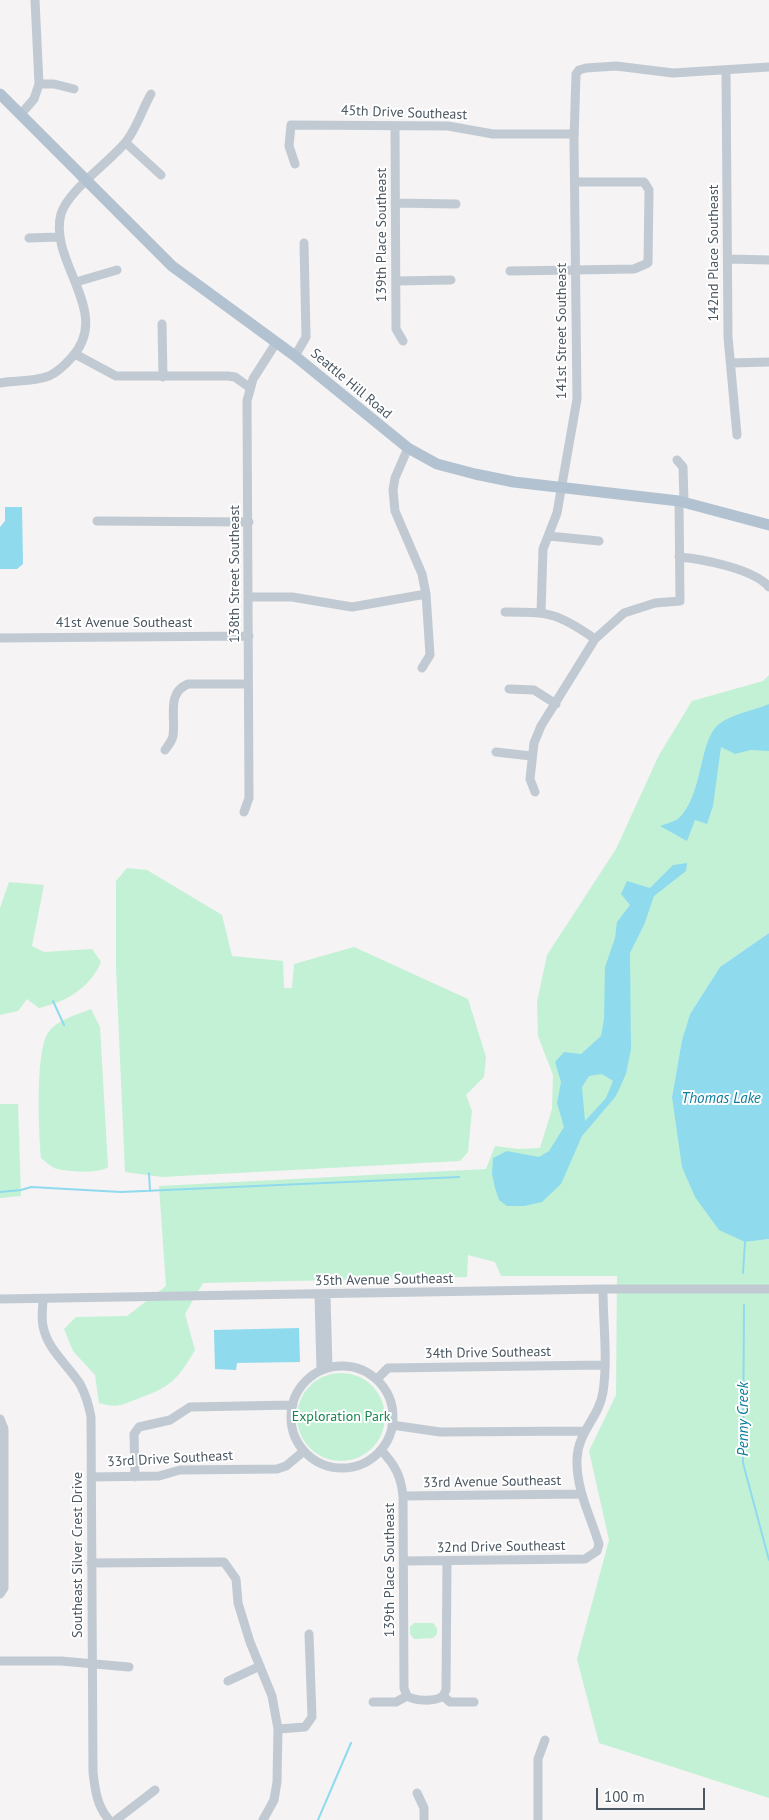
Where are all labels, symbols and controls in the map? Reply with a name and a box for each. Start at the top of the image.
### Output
street label: 45th Drive Southeast [341,102,467,124]
street label: 139th Place Southeast [374,168,390,302]
street label: 142nd Place Southeast [706,184,722,322]
street label: 141st Street Southeast [554,263,570,399]
street label: Seattle Hill Road [307,345,395,423]
street label: 138th Street Southeast [227,505,243,643]
street label: 41st Avenue Southeast [56,615,192,631]
water label: Thomas Lake [681,1090,761,1108]
street label: 35th Avenue Southeast [315,1270,453,1290]
street label: 34th Drive Southeast [425,1344,551,1362]
water label: Penny Creek [735,1382,753,1456]
park label: Exploration Park [292,1409,390,1425]
street label: 33rd Drive Southeast [107,1447,233,1471]
street label: Southeast Silver Crest Drive [70,1472,86,1638]
street label: 33rd Avenue Southeast [423,1472,561,1492]
street label: 139th Place Southeast [382,1503,398,1637]
street label: 32nd Drive Southeast [436,1537,566,1557]
scale bar [599,1778,708,1810]
text: 100 m [604,1787,645,1806]

